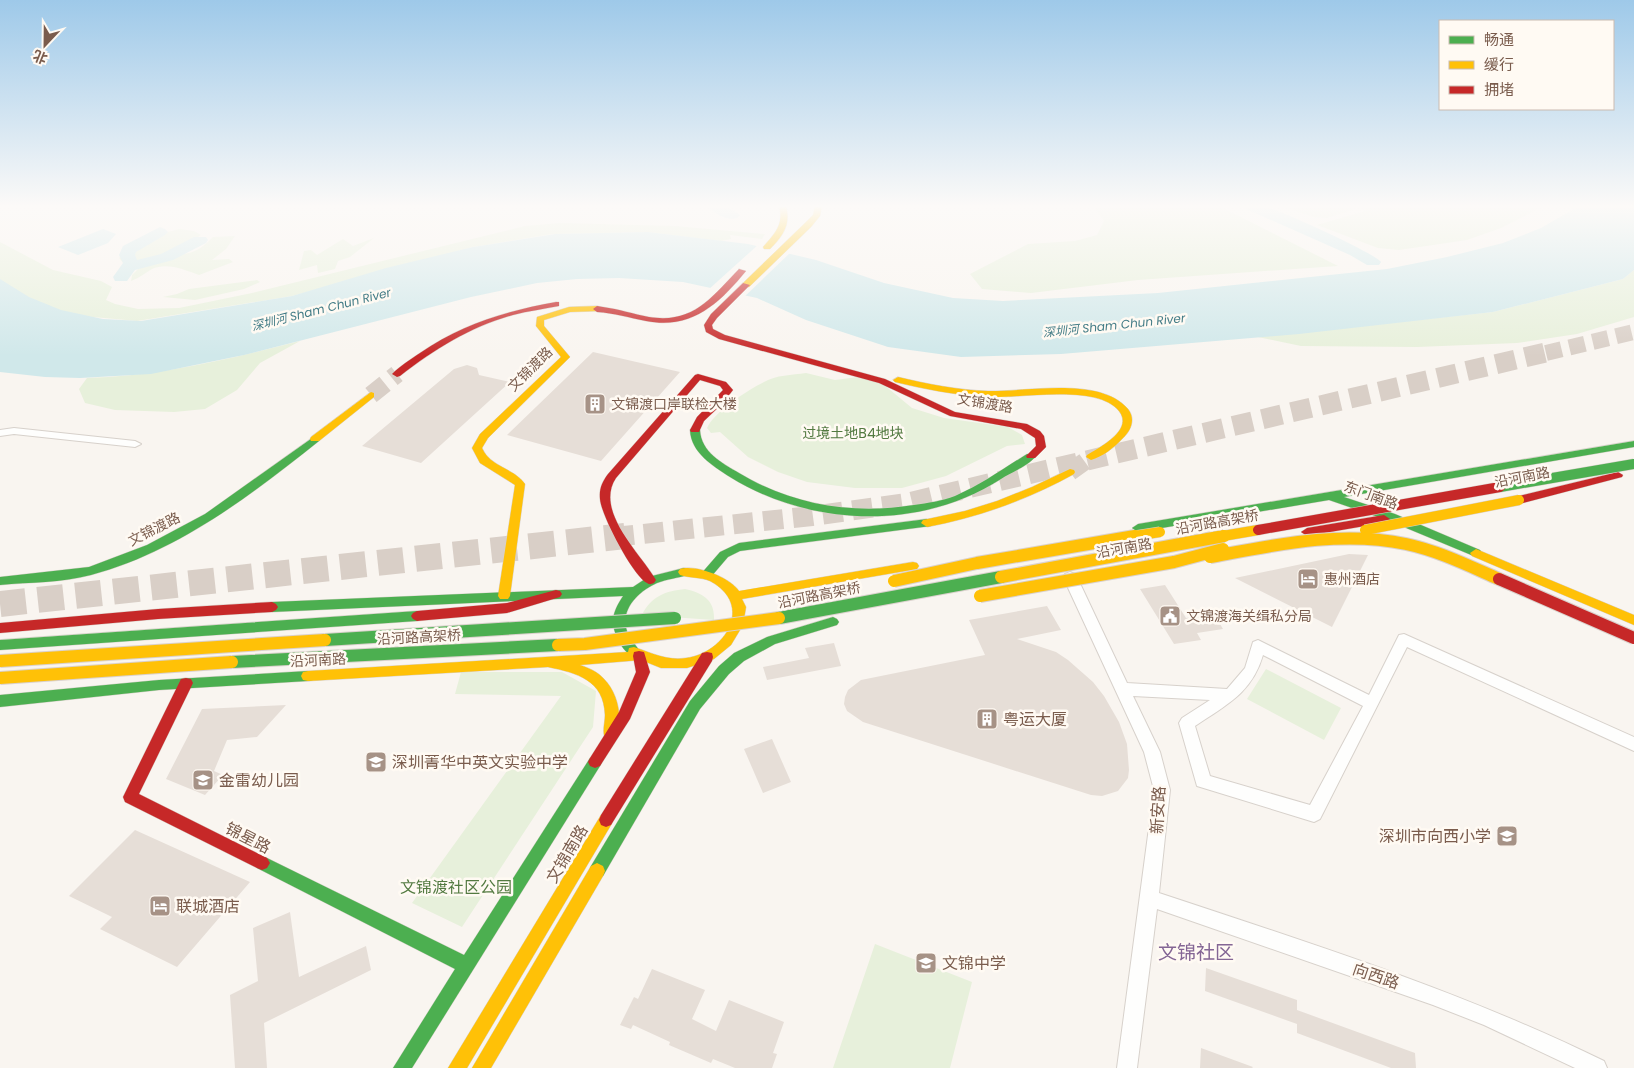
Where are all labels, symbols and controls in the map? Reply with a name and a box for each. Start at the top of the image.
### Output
north arrow [20,20,70,70]
legend [1439,20,1614,110]
text: 畅通 [1484,29,1514,50]
text: 北 [30,45,50,69]
text: 缓行 [1484,54,1514,75]
text: 拥堵 [1484,79,1514,100]
water label: 深圳河 Sham Chun River [250,283,393,335]
water label: 深圳河 Sham Chun River [1042,309,1187,341]
street label: 文锦渡路 [503,342,557,396]
street label: 文锦渡路 [956,389,1014,417]
building icon: 文锦渡口岸联检大楼 [583,392,607,416]
place label: 文锦渡口岸联检大楼 [611,394,737,414]
park label: 过境土地B4地块 [802,423,904,443]
street label: 沿河南路 [1493,462,1551,492]
street label: 东门南路 [1341,476,1401,514]
street label: 沿河路高架桥 [1174,505,1260,539]
street label: 文锦渡路 [125,507,183,551]
street label: 沿河南路 [1095,533,1153,563]
hotel icon: 惠州酒店 [1296,567,1320,591]
place label: 惠州酒店 [1324,569,1380,589]
street label: 沿河路高架桥 [776,577,862,613]
public building icon: 文锦渡海关缉私分局 [1158,604,1182,628]
place label: 文锦渡海关缉私分局 [1186,606,1312,626]
street label: 沿河路高架桥 [377,625,461,649]
street label: 沿河南路 [290,649,346,671]
building icon: 粤运大厦 [975,707,999,731]
place label: 粤运大厦 [1003,708,1067,731]
school or university icon: 深圳菁华中英文实验中学 [364,750,388,774]
place label: 深圳菁华中英文实验中学 [392,751,568,774]
school or university icon: 金雷幼儿园 [191,768,215,792]
place label: 金雷幼儿园 [219,769,299,792]
street label: 新安路 [1145,785,1171,835]
street label: 锦星路 [221,817,275,859]
street label: 文锦南路 [541,821,593,887]
school or university icon: 深圳市向西小学 [1495,824,1519,848]
place label: 深圳市向西小学 [1379,825,1491,848]
park label: 文锦渡社区公园 [400,876,512,899]
hotel icon: 联城酒店 [148,894,172,918]
place label: 联城酒店 [176,895,240,918]
district label: 文锦社区 [1158,939,1234,966]
school or university icon: 文锦中学 [914,951,938,975]
place label: 文锦中学 [942,952,1006,975]
street label: 向西路 [1350,957,1402,995]

